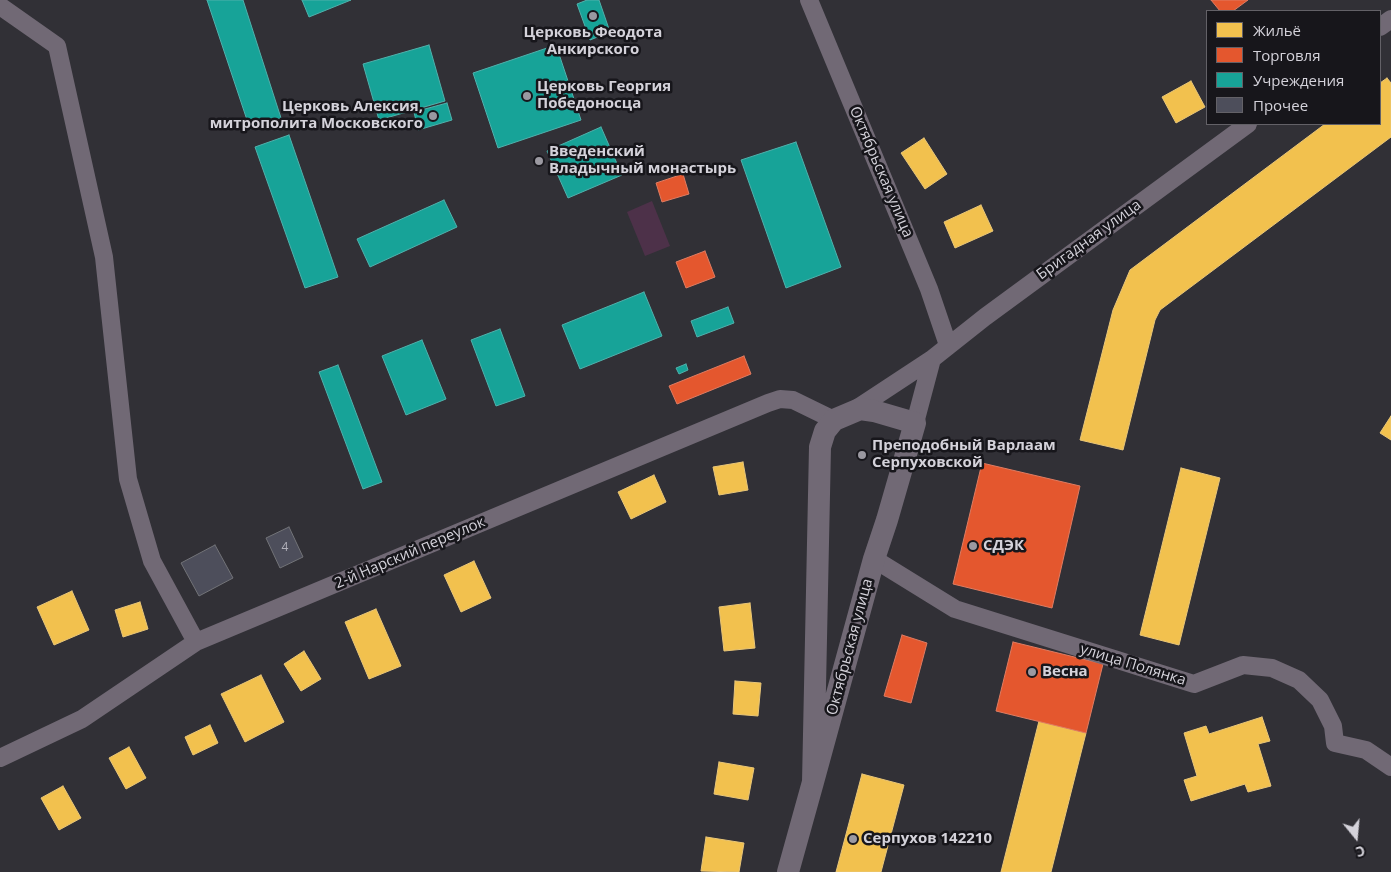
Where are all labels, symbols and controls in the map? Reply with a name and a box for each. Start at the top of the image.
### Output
marker: Церковь Феодота Анкирского [587,10,599,22]
legend [1206,10,1381,125]
text: Жильё [1253,20,1301,40]
place label: Церковь Феодота Анкирского [524,24,662,59]
text: Торговля [1253,45,1320,65]
text: Учреждения [1253,70,1344,90]
place label: Церковь Георгия Победоносца [537,78,671,113]
marker: Церковь Георгия Победоносца [521,90,533,102]
text: Прочее [1253,95,1308,115]
place label: Церковь Алексия, митрополита Московского [210,98,423,133]
street label: Октябрьская улица [845,104,917,240]
marker: Церковь Алексия, митрополита Московского [427,110,439,122]
place label: Введенский Владычный монастырь [549,143,736,178]
marker: Введенский Владычный монастырь [533,155,545,167]
street label: Бригадная улица [1033,196,1145,284]
place label: Преподобный Варлаам Серпуховской [872,437,1056,472]
marker: Преподобный Варлаам Серпуховской [856,449,868,461]
street label: 2-й Нарский переулок [332,513,488,593]
place label: СДЭК [983,537,1024,555]
marker: СДЭК [967,540,979,552]
house number: 4 [282,541,288,555]
street label: Октябрьская улица [823,577,877,717]
street label: улица Полянка [1078,640,1188,690]
place label: Весна [1042,663,1088,681]
marker: Весна [1026,666,1038,678]
north arrow [1331,812,1381,862]
place label: Серпухов 142210 [863,830,992,848]
marker: Серпухов 142210 [847,833,859,845]
text: С [1353,841,1368,862]

